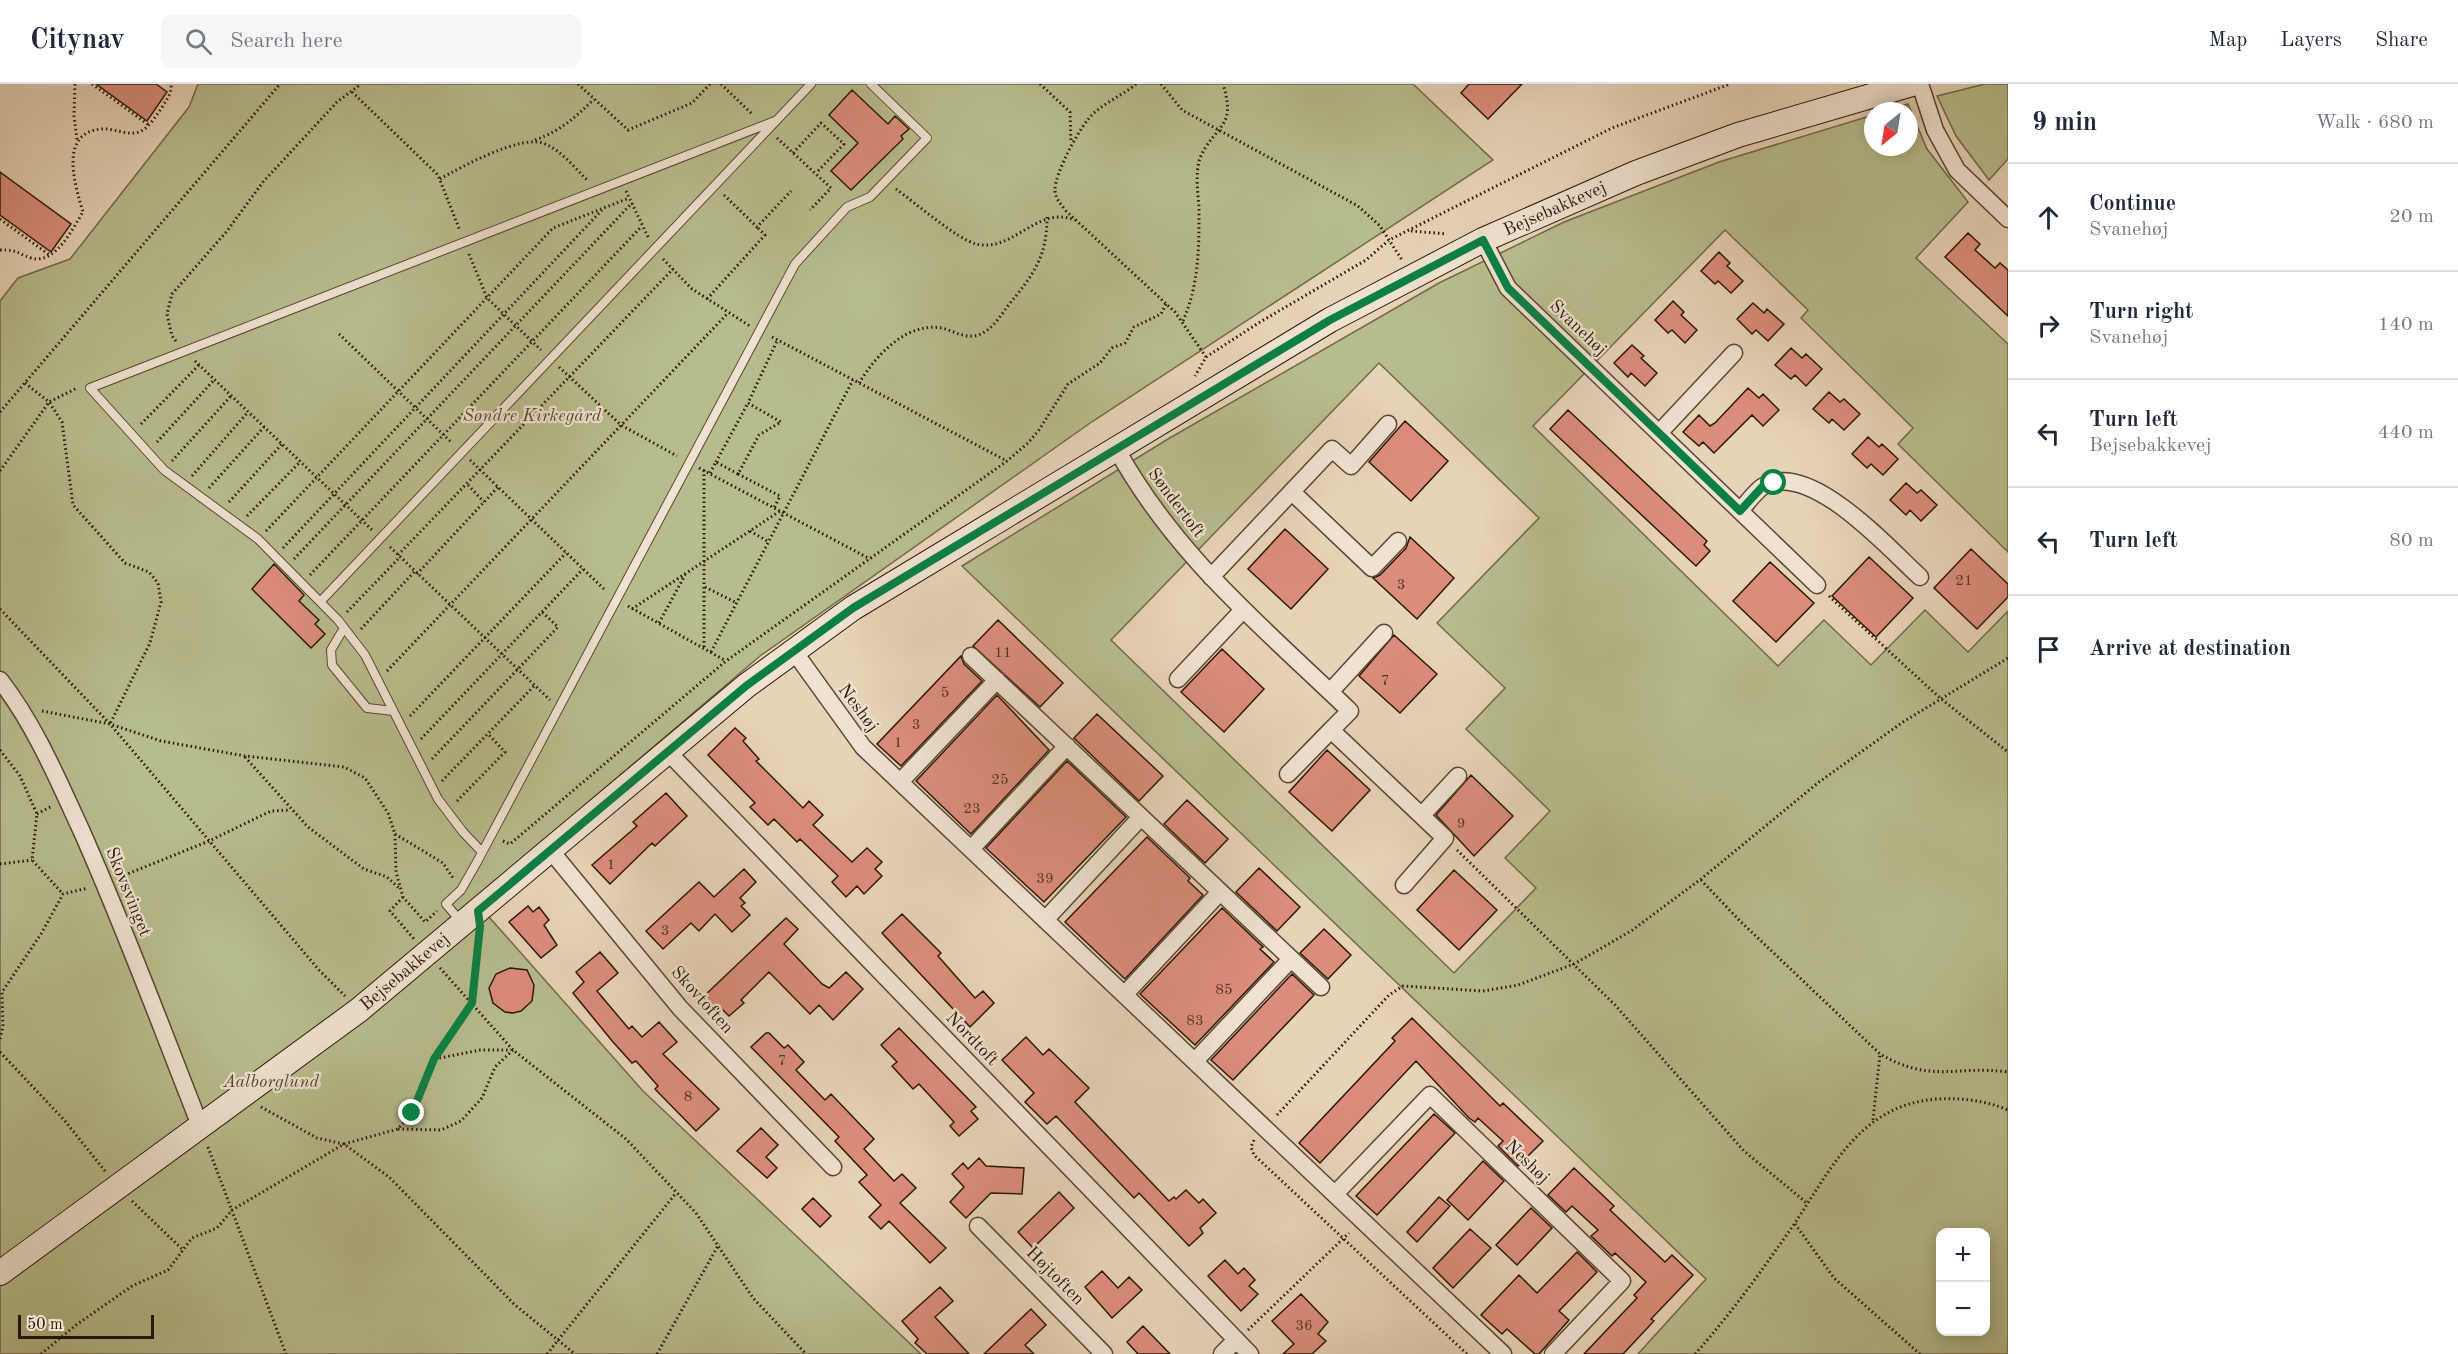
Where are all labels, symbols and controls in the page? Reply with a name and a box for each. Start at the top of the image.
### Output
search box [161,14,581,68]
icon: search [182,25,215,58]
text: Citynav [30,27,125,55]
text: Search here [230,30,343,52]
text: Map [2208,30,2247,51]
text: Layers [2280,30,2342,51]
text: Share [2375,30,2428,51]
north arrow [1864,102,1918,156]
text: 9 min [2032,110,2097,136]
text: Walk · 680 m [2315,113,2434,133]
street label: Bejsebakkevej [1501,178,1609,240]
text: Continue [2089,193,2176,215]
icon: ahead [2032,201,2065,234]
text: 20 m [2389,207,2434,227]
text: Svanehøj [2089,220,2168,240]
street label: Svanehøj [1546,297,1610,359]
text: Turn right [2089,301,2193,323]
icon: right [2032,309,2065,342]
text: 140 m [2378,315,2434,335]
text: Svanehøj [2089,328,2168,348]
park label: Søndre Kirkegård [463,407,602,425]
text: Turn left [2089,409,2178,431]
icon: left [2032,417,2065,450]
text: 440 m [2378,423,2434,443]
text: Bejsebakkevej [2089,436,2212,456]
street label: Søndertoft [1144,465,1208,541]
route start [1760,469,1786,495]
icon: left [2032,525,2065,558]
text: Turn left [2089,530,2178,552]
text: 80 m [2389,531,2434,551]
house number: 21 [1955,574,1973,589]
house number: 3 [1397,578,1405,593]
icon: arrive [2032,633,2065,666]
text: Arrive at destination [2089,638,2291,660]
house number: 11 [994,646,1012,661]
house number: 7 [1381,674,1389,689]
street label: Neshøj [834,681,882,735]
house number: 5 [941,686,949,701]
house number: 3 [912,718,920,733]
house number: 1 [894,736,902,751]
house number: 25 [991,773,1009,788]
house number: 23 [963,802,981,817]
house number: 9 [1457,817,1465,832]
street label: Skovsvinget [102,845,154,939]
house number: 1 [607,858,615,873]
house number: 39 [1036,872,1054,887]
house number: 3 [661,924,669,939]
street label: Bejsebakkevej [357,930,453,1014]
street label: Skovtoften [667,963,737,1037]
house number: 85 [1215,983,1233,998]
street label: Nordtoft [942,1009,1002,1069]
house number: 83 [1186,1014,1204,1029]
house number: 7 [778,1054,786,1069]
park label: Aalborglund [222,1073,319,1091]
house number: 8 [684,1090,692,1105]
route end [398,1099,424,1125]
street label: Neshøj [1501,1137,1553,1187]
map controls [1936,1228,1990,1336]
button: + [1936,1228,1990,1282]
street label: Højtoften [1022,1243,1088,1309]
button: − [1936,1282,1990,1336]
scale bar [18,1312,154,1340]
text: 50 m [27,1317,63,1333]
house number: 36 [1295,1319,1313,1334]

